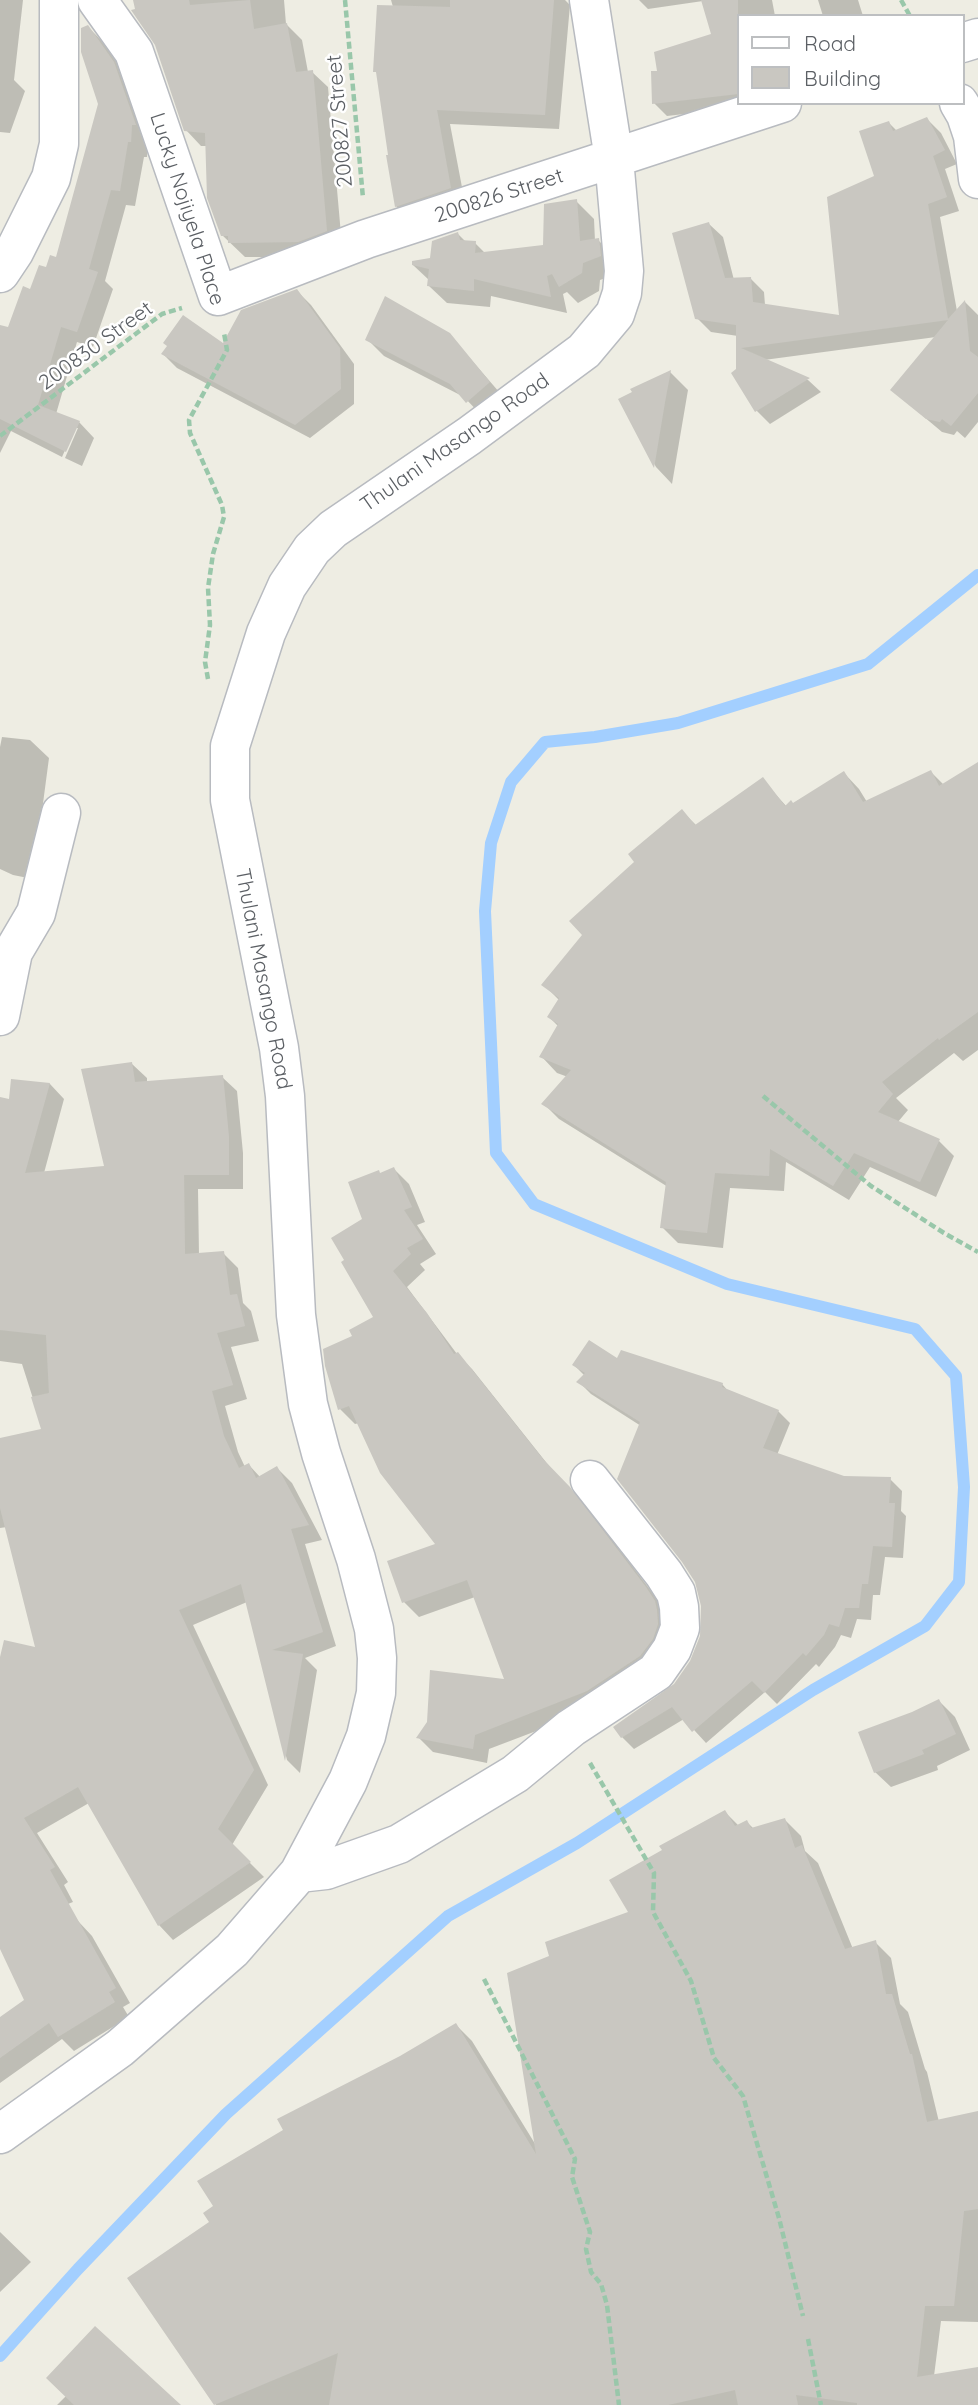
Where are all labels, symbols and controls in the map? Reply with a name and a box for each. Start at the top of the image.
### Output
legend [736,14,964,105]
text: Road [804,30,856,56]
street label: 200827 Street [322,54,358,188]
text: Building [804,65,881,91]
street label: Lucky Nojiyela Place [144,110,230,308]
street label: 200826 Street [431,163,567,229]
street label: 200830 Street [34,296,158,396]
street label: Thulani Masango Road [356,368,554,518]
street label: Thulani Masango Road [229,866,297,1092]

